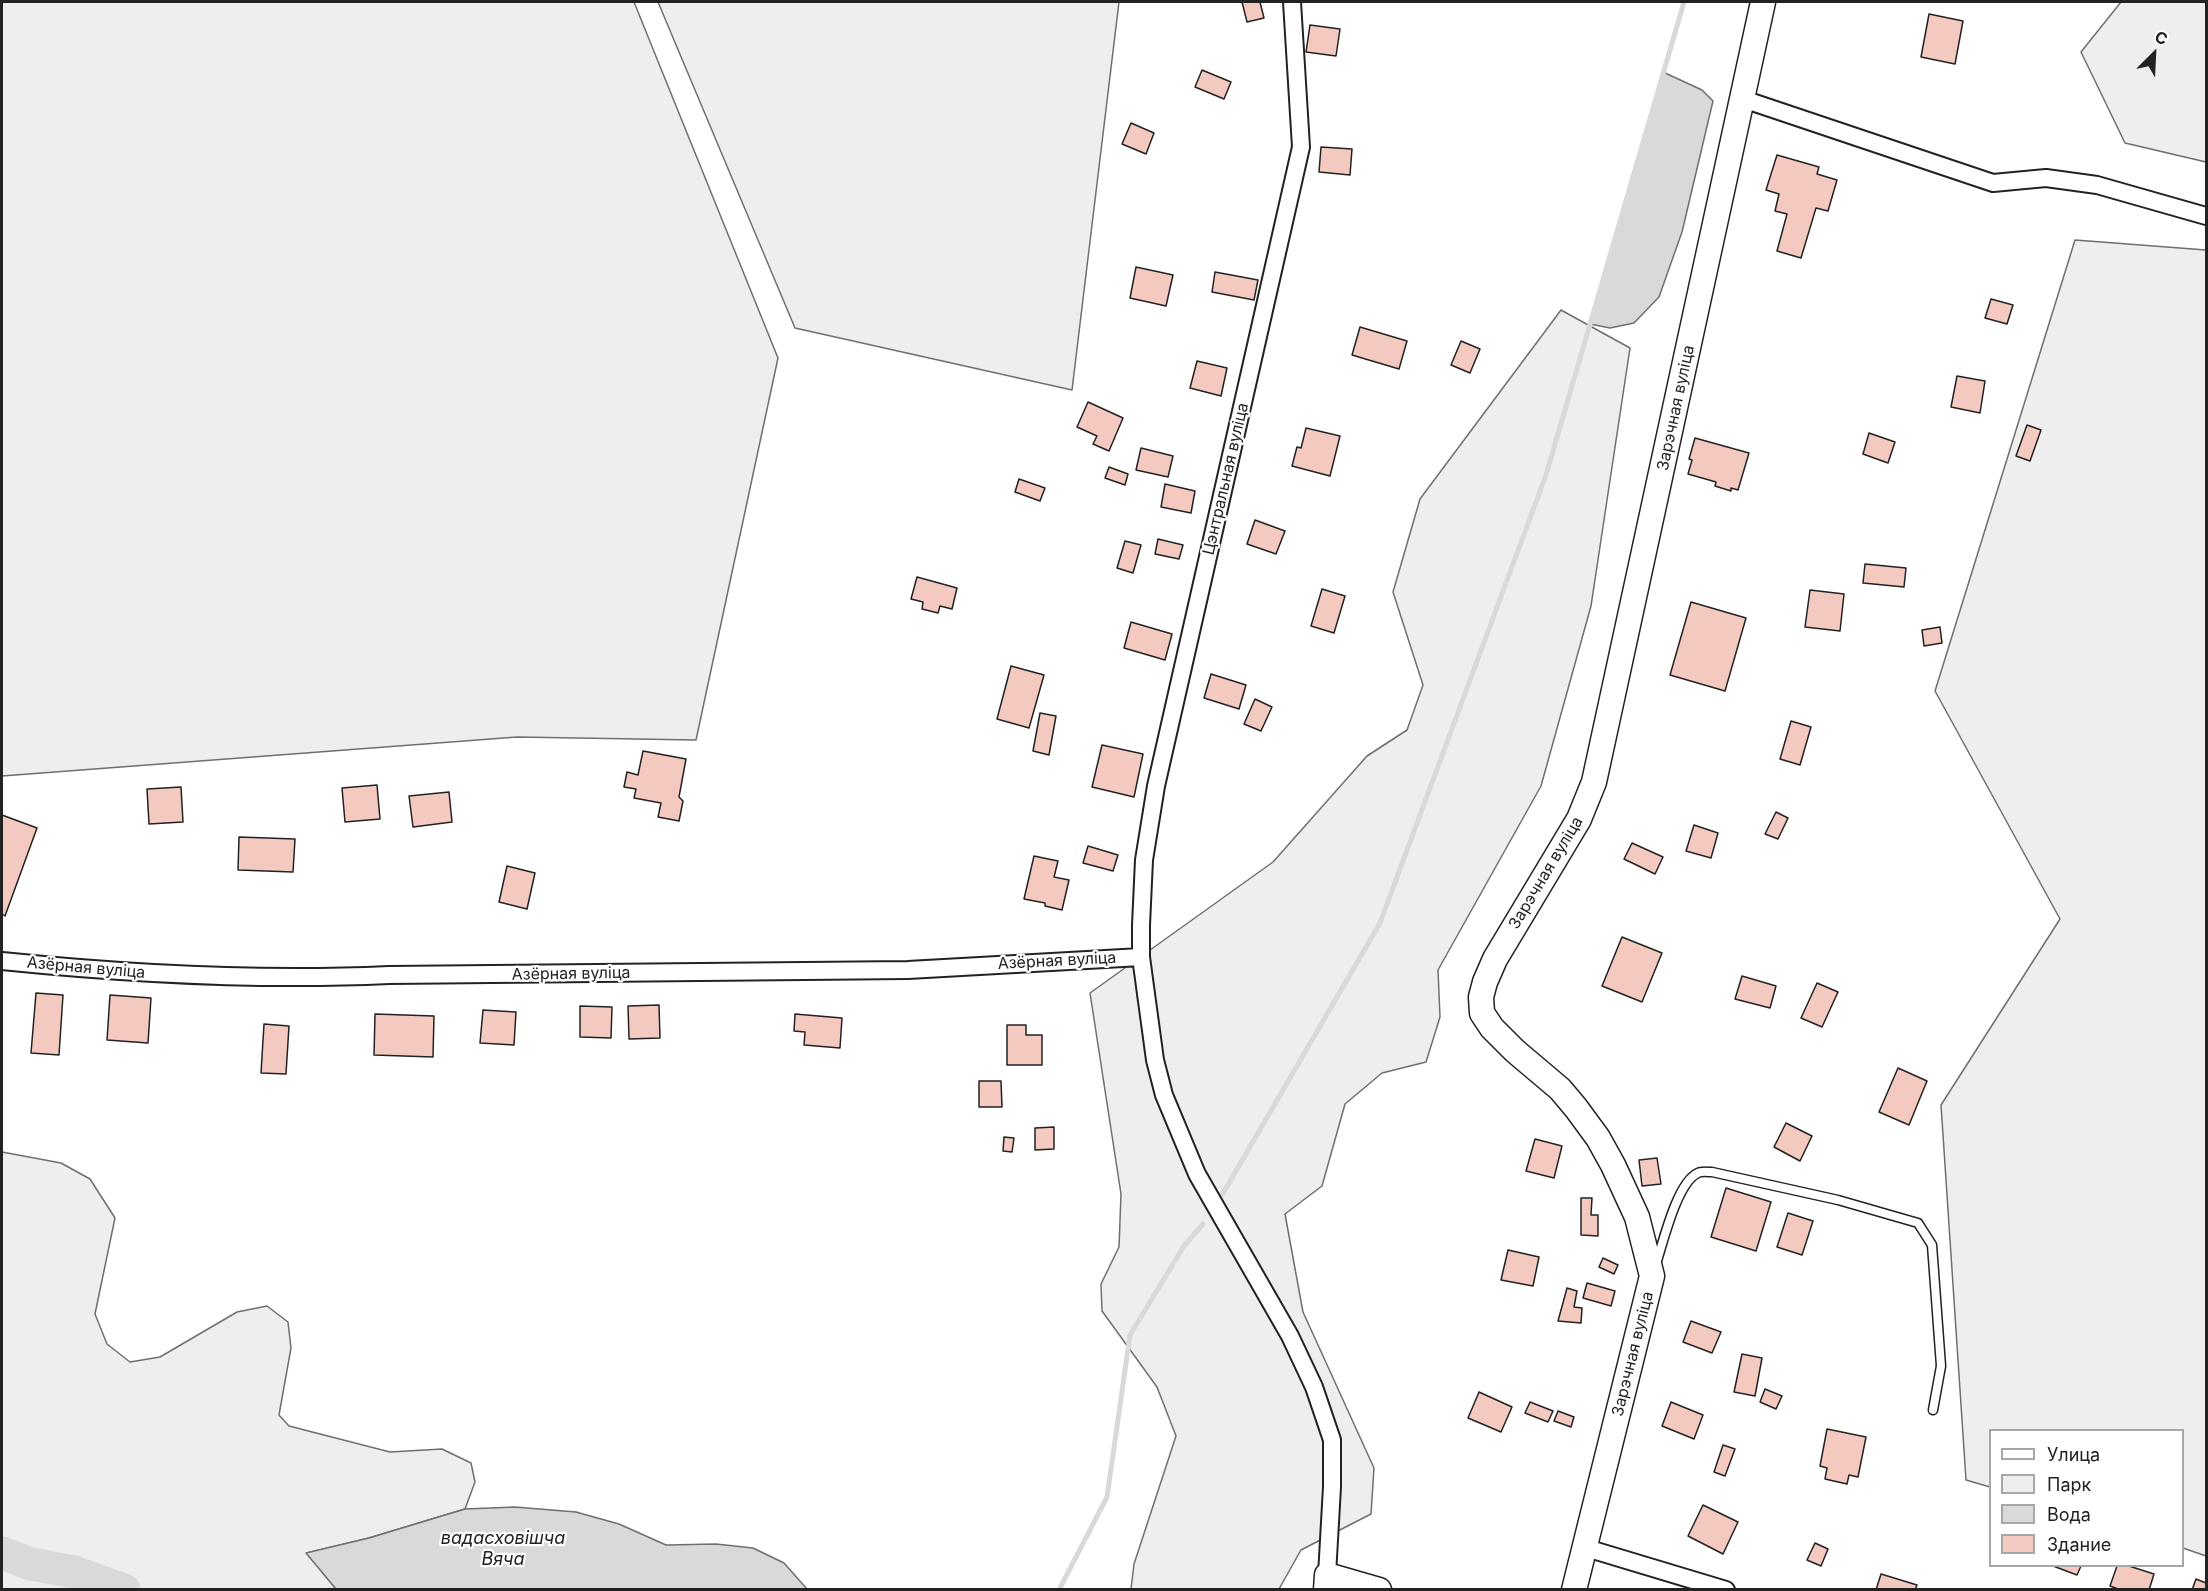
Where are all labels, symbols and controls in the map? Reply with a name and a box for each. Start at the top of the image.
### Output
north arrow [2124,24,2184,84]
text: С [2152,26,2171,49]
street label: Зарэчная вуліца [1653,343,1699,473]
street label: Цэнтральная вуліца [1199,401,1253,557]
street label: Зарэчная вуліца [1505,813,1587,933]
street label: Азёрная вуліца [997,948,1117,974]
street label: Азёрная вуліца [26,953,146,983]
street label: Азёрная вуліца [511,963,631,985]
street label: Зарэчная вуліца [1608,1290,1658,1418]
legend [1989,1429,2184,1567]
text: Улица [2047,1444,2100,1465]
text: Парк [2047,1474,2091,1495]
text: Вода [2047,1504,2091,1525]
water label: вадасховішча Вяча [441,1528,565,1570]
text: Здание [2047,1534,2111,1555]

